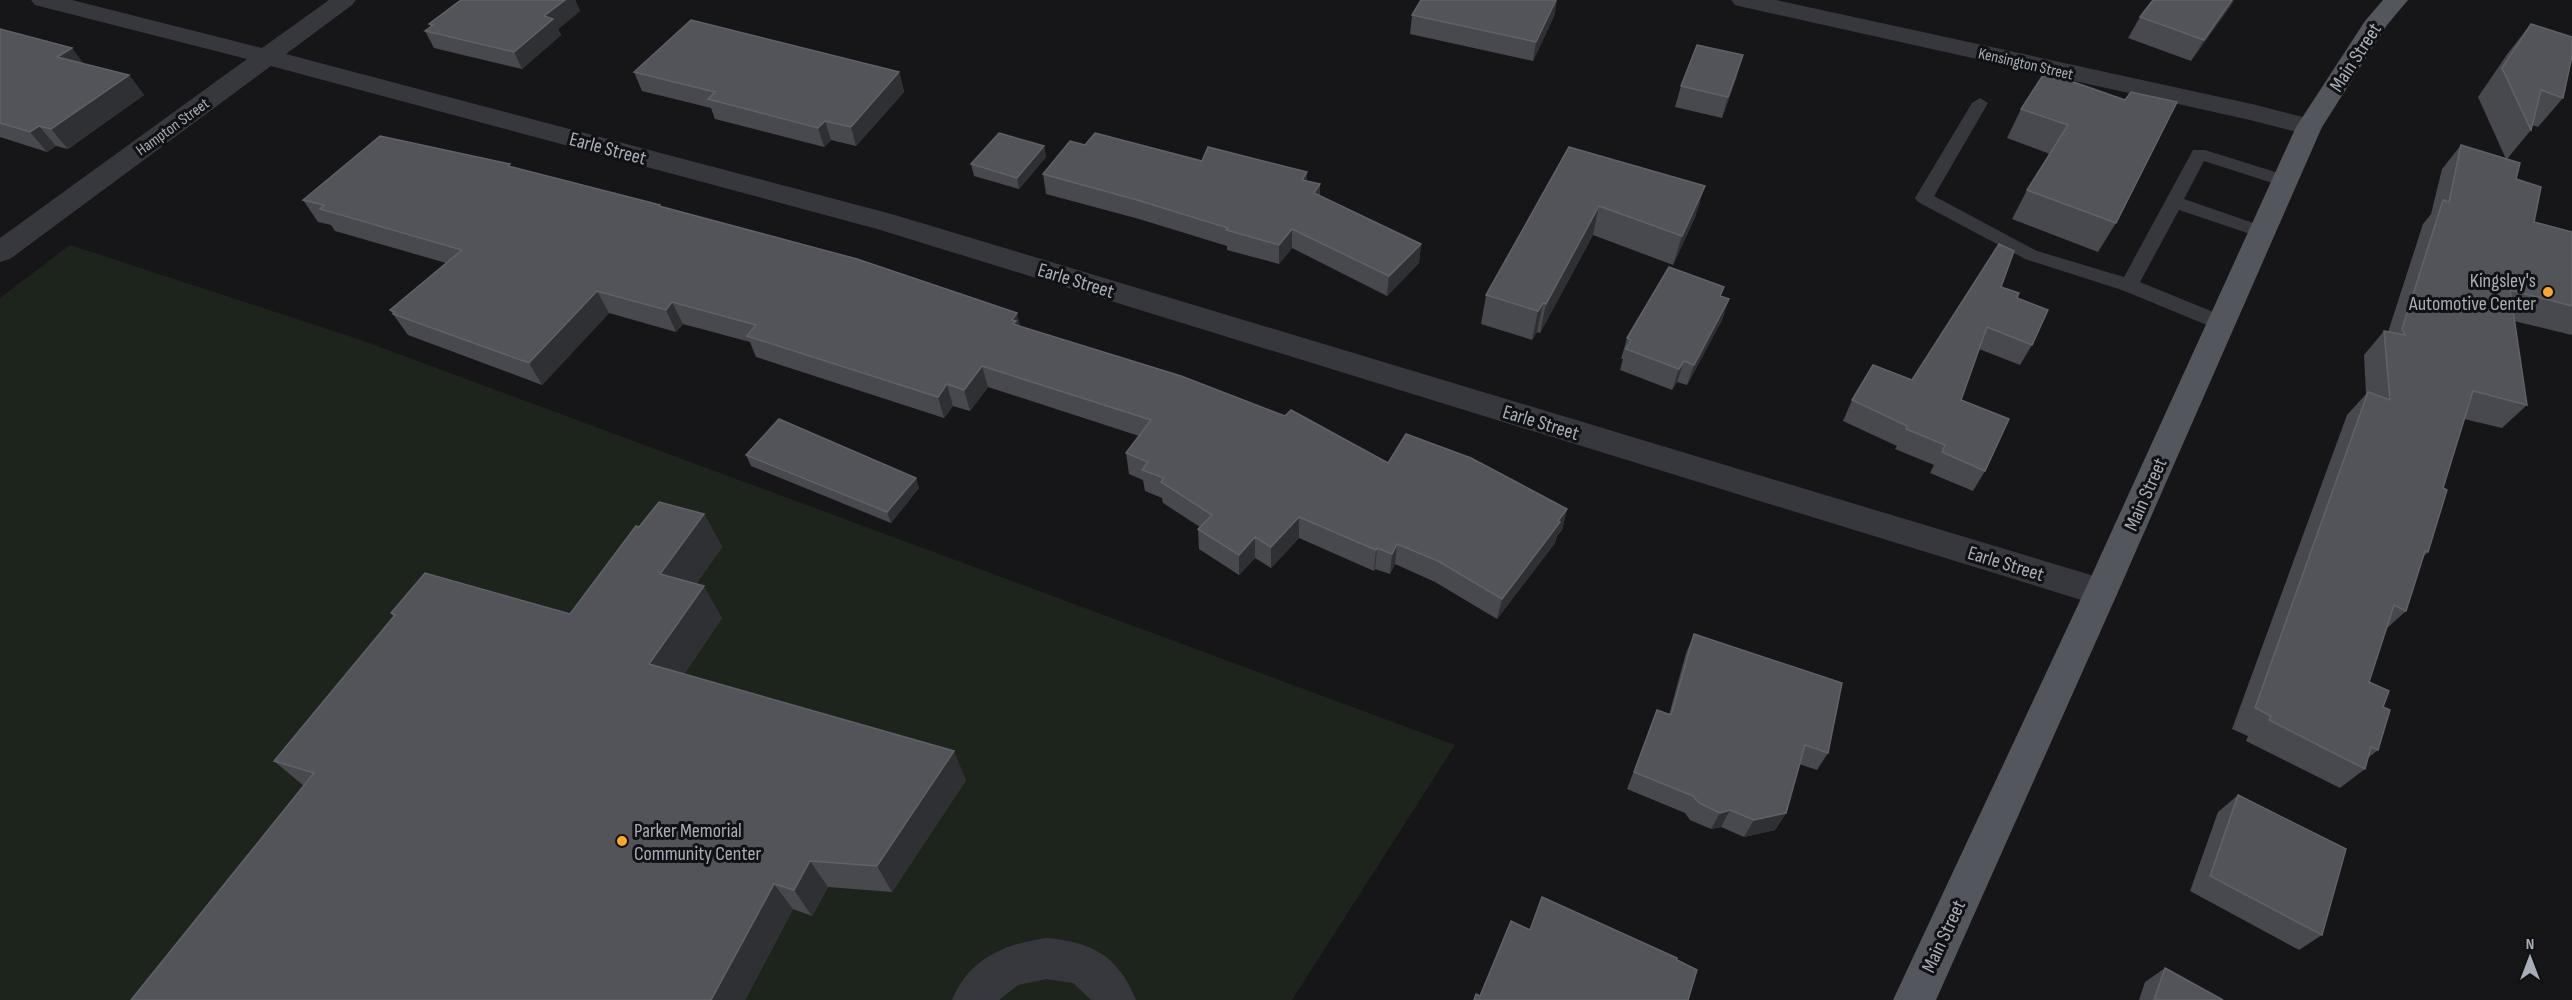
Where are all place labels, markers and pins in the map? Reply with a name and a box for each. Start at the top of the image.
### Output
place label: Kingsley's Automotive Center [2408,269,2536,316]
marker: Kingsley's Automotive Center [2541,285,2555,299]
place label: Parker Memorial Community Center [634,819,761,866]
marker: Parker Memorial Community Center [615,834,629,848]

